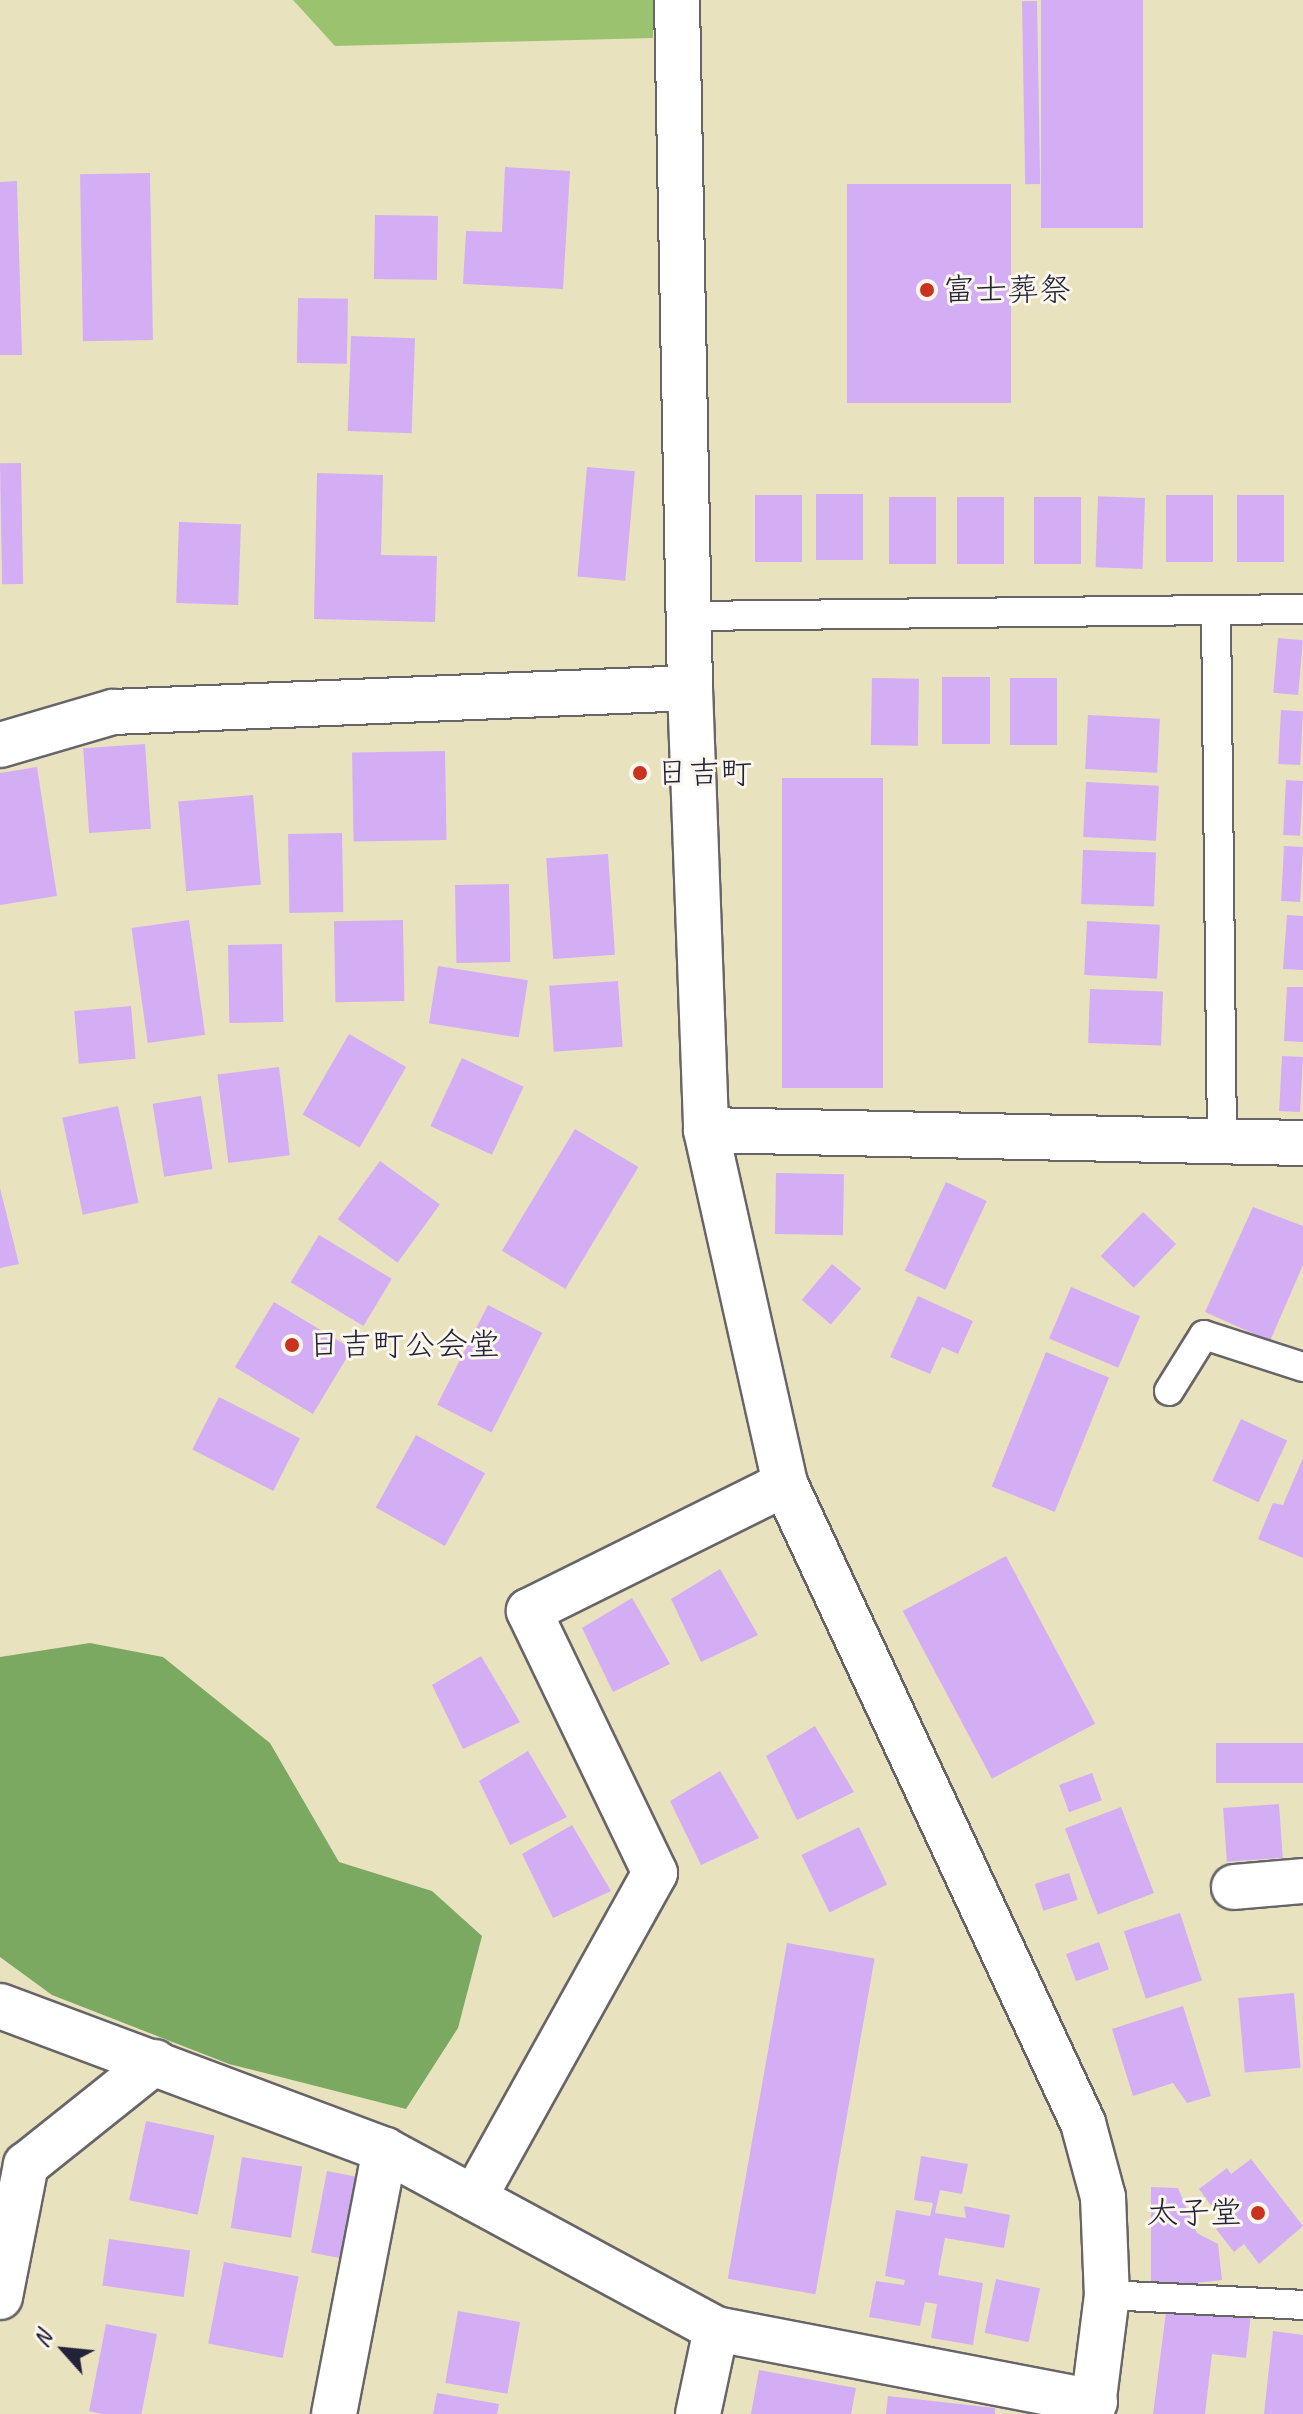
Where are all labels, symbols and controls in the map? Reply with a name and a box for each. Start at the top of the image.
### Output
place label: 富士葬祭 [943,271,1071,309]
marker: 富士葬祭 [918,281,936,299]
place label: 日吉町 [656,754,752,792]
marker: 日吉町 [631,764,649,782]
place label: 日吉町公会堂 [308,1326,500,1364]
marker: 日吉町公会堂 [283,1336,301,1354]
place label: 太子堂 [1146,2194,1242,2232]
marker: 太子堂 [1249,2204,1267,2222]
north arrow [24,2310,104,2390]
text: N [27,2327,58,2352]

